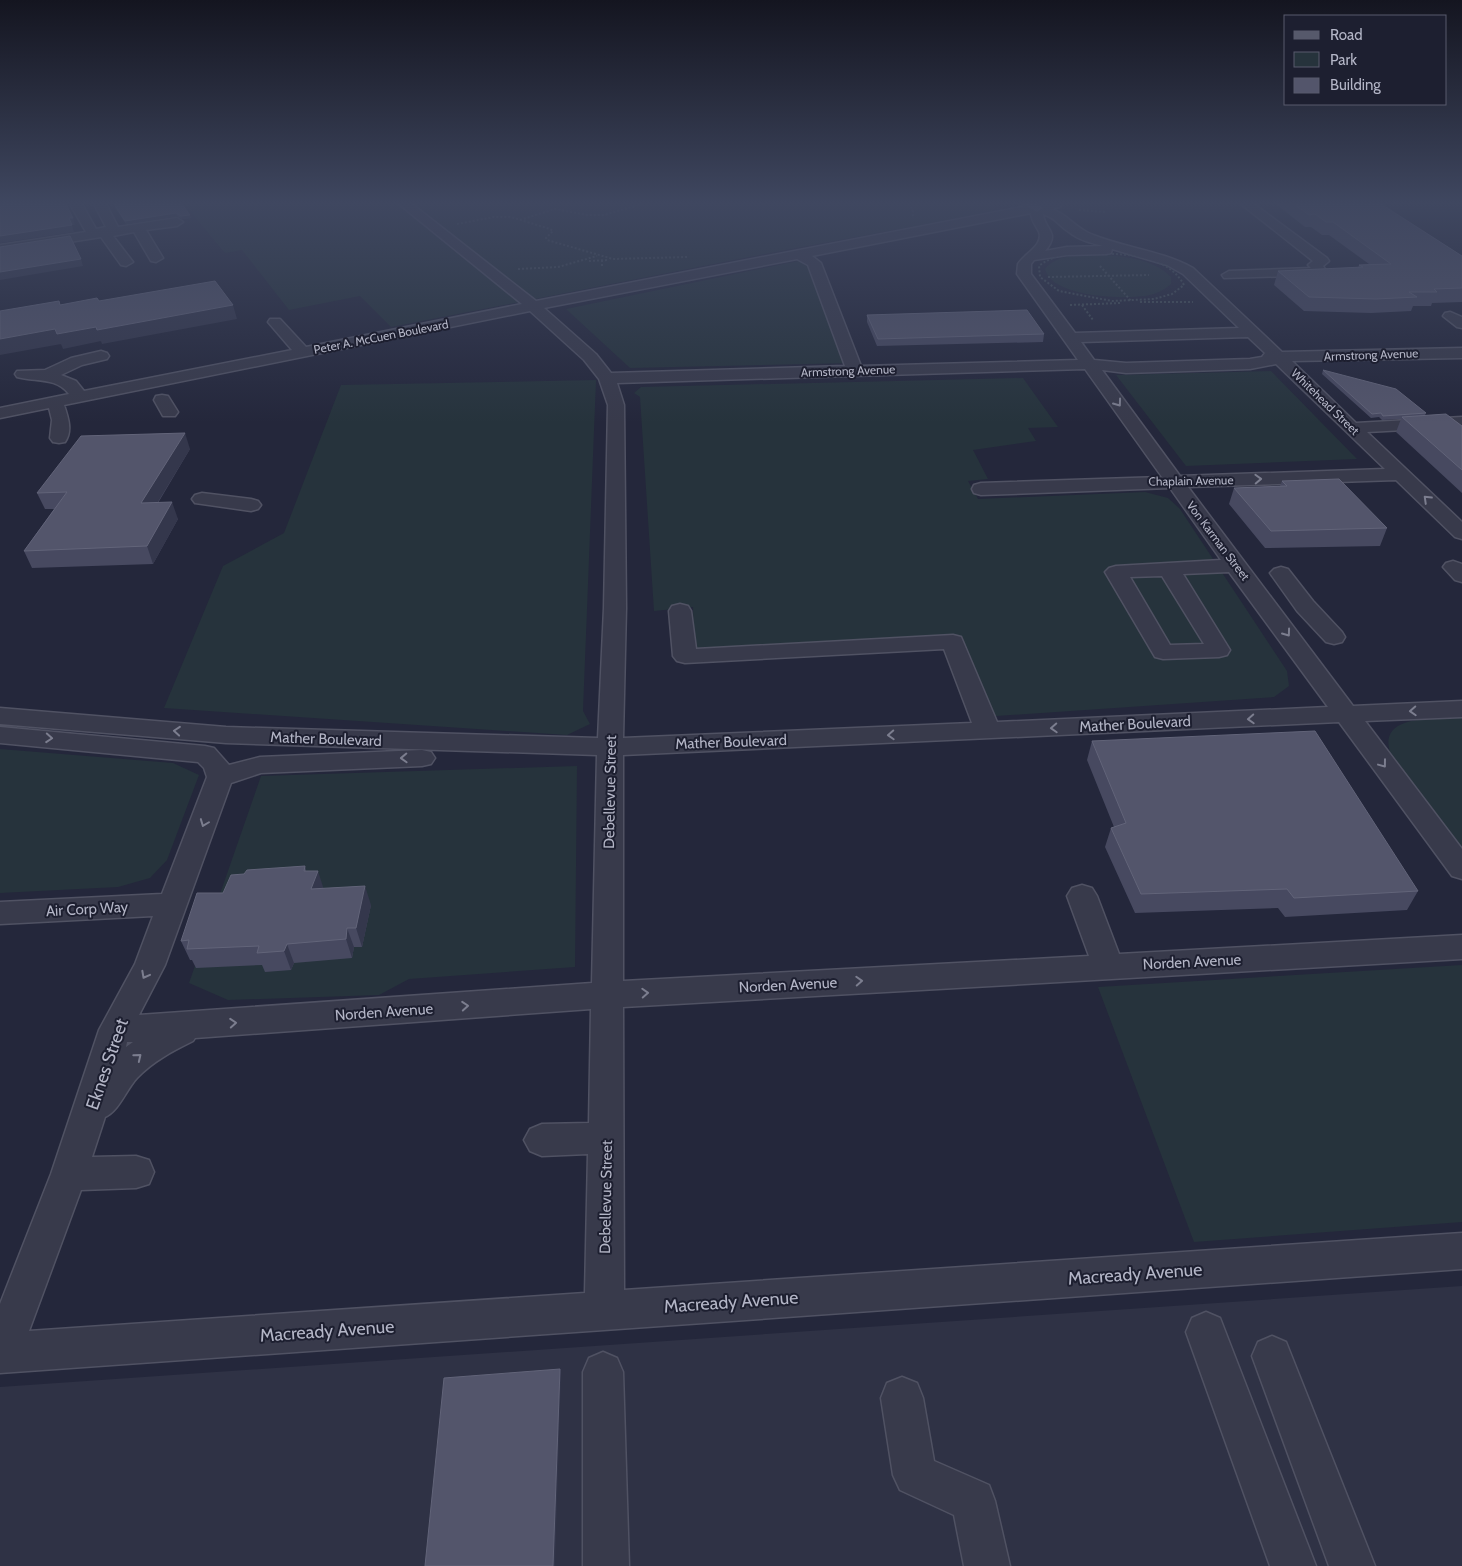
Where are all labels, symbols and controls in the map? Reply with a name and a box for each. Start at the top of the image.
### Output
legend [1284,15,1447,105]
text: Road [1330,26,1363,44]
text: Park [1330,51,1357,69]
text: Building [1330,76,1381,94]
street label: Peter A. McCuen Boulevard [312,316,450,357]
street label: Armstrong Avenue [1324,345,1418,364]
street label: Armstrong Avenue [801,361,895,380]
street label: Whitehead Street [1288,365,1363,438]
one-way arrow [1112,398,1121,407]
street label: Chaplain Avenue [1148,472,1234,489]
one-way arrow [1254,474,1262,485]
one-way arrow [1423,496,1432,505]
street label: Von Karman Street [1184,498,1253,583]
one-way arrow [1281,627,1289,636]
one-way arrow [1409,706,1417,717]
street label: Mather Boulevard [1079,712,1191,736]
one-way arrow [1247,714,1254,724]
one-way arrow [1049,723,1057,733]
one-way arrow [173,726,181,737]
street label: Mather Boulevard [270,728,382,750]
one-way arrow [887,730,895,741]
street label: Mather Boulevard [675,731,787,753]
one-way arrow [45,733,53,744]
street label: Debellevue Street [600,735,620,849]
one-way arrow [399,753,407,764]
one-way arrow [1378,758,1386,767]
one-way arrow [199,818,210,827]
street label: Air Corp Way [45,898,129,920]
street label: Norden Avenue [1142,950,1242,974]
one-way arrow [141,969,151,978]
street label: Norden Avenue [738,973,838,997]
one-way arrow [856,975,864,986]
one-way arrow [641,987,649,998]
street label: Norden Avenue [334,1000,434,1024]
one-way arrow [461,1000,469,1011]
street label: Eknes Street [81,1015,133,1113]
one-way arrow [230,1017,238,1028]
one-way arrow [132,1054,141,1062]
street label: Debellevue Street [596,1140,616,1254]
street label: Macready Avenue [1067,1258,1203,1290]
street label: Macready Avenue [663,1286,799,1318]
street label: Macready Avenue [259,1315,395,1347]

